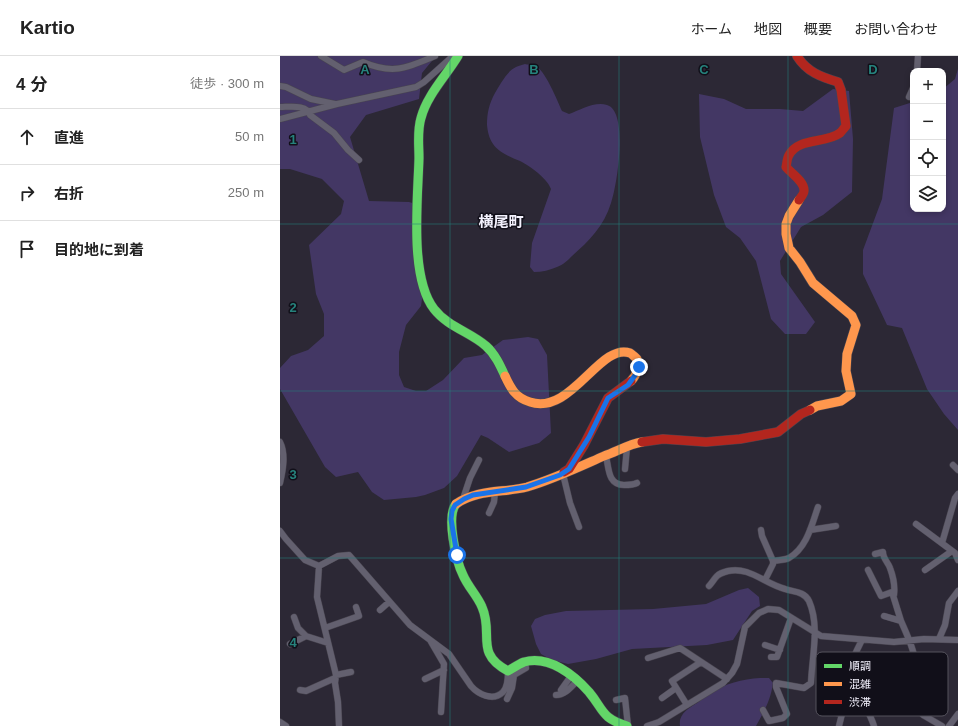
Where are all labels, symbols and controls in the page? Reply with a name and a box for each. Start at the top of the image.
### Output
text: Kartio [20,17,75,38]
text: ホーム [690,21,732,37]
text: 地図 [754,21,782,37]
text: 概要 [804,21,832,37]
text: お問い合わせ [854,21,938,37]
text: A [360,62,370,77]
text: B [529,62,539,77]
text: C [699,62,709,77]
text: D [868,62,878,77]
map controls [910,68,946,212]
button: + [910,68,946,104]
text: 4 分 [16,75,47,94]
text: 徒歩 · 300 m [190,76,264,91]
button: − [910,104,946,140]
icon: ahead [16,126,38,148]
text: 直進 [54,129,84,146]
text: 50 m [235,129,264,144]
text: 1 [289,132,297,147]
button: locate [910,140,946,176]
button: layers [910,176,946,212]
icon: right [16,182,38,204]
text: 右折 [54,185,84,202]
text: 250 m [228,185,264,200]
district label: 横尾町 [478,213,524,230]
icon: arrive [16,238,38,260]
text: 目的地に到着 [54,241,144,258]
text: 2 [289,300,297,315]
route end [630,358,648,376]
text: 3 [289,467,297,482]
route start [448,546,466,564]
text: 4 [289,635,297,650]
legend [816,652,948,716]
text: 順調 [849,660,871,672]
text: 混雑 [849,678,871,690]
text: 渋滞 [849,696,871,708]

